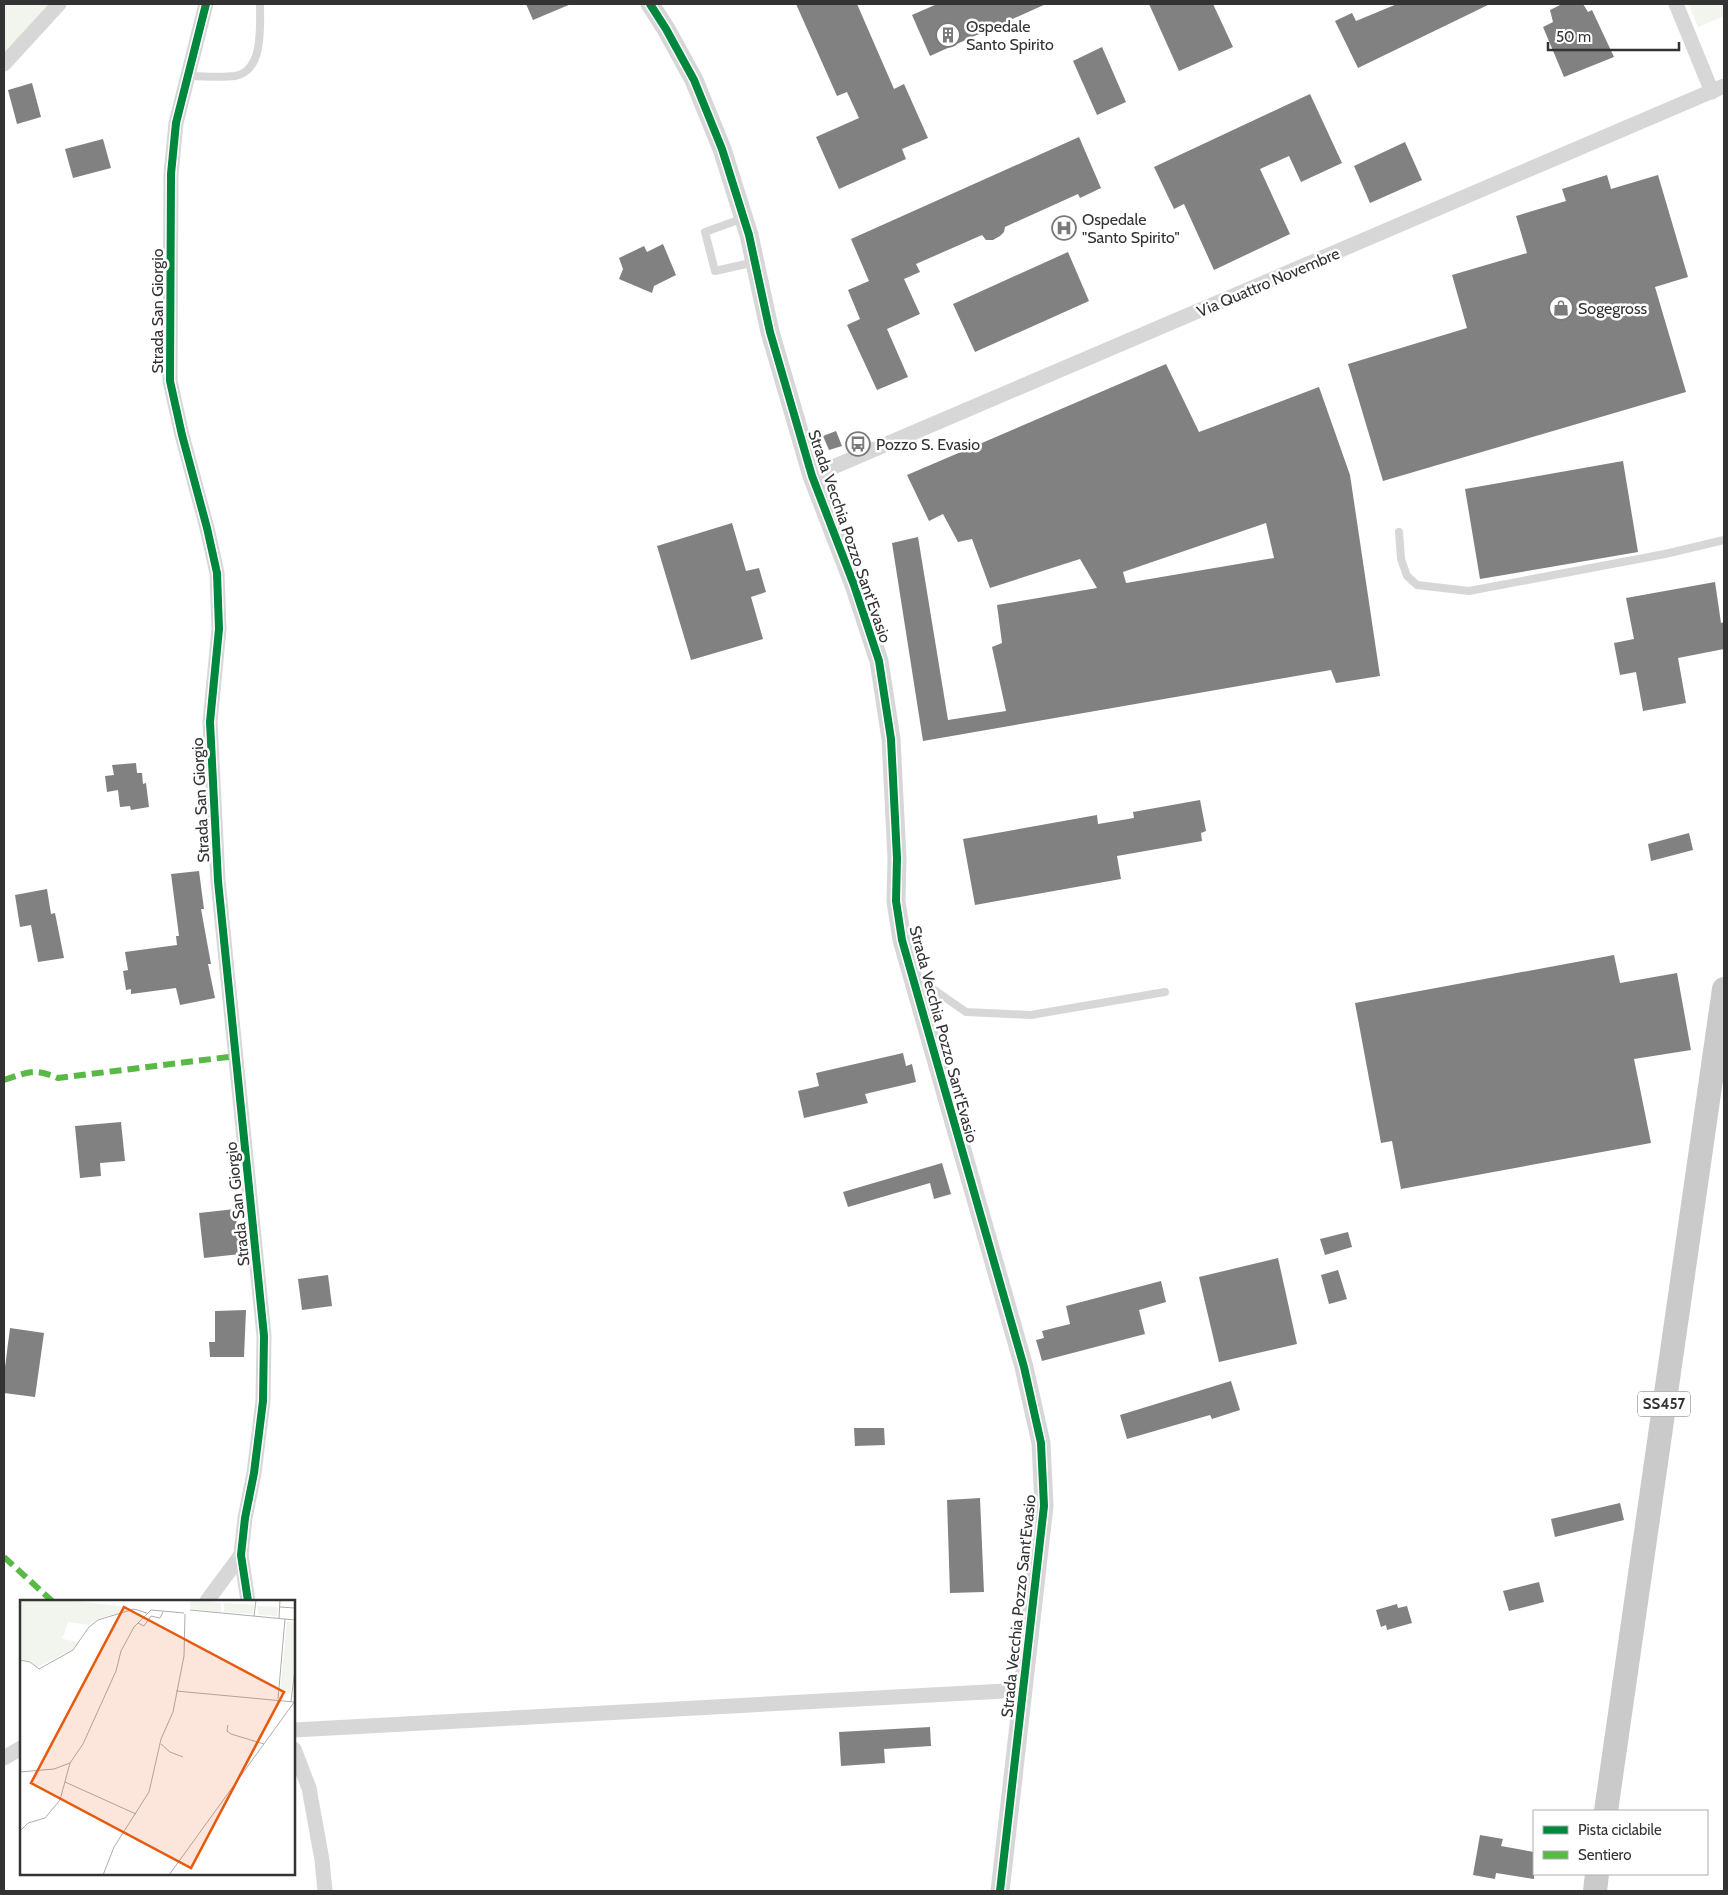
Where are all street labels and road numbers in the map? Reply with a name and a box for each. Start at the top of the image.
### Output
street label: Via Quattro Novembre [1194,244,1342,321]
street label: Strada San Giorgio [148,248,167,374]
street label: Strada Vecchia Pozzo Sant'Evasio [804,427,895,645]
street label: Strada San Giorgio [188,737,213,863]
street label: Strada Vecchia Pozzo Sant'Evasio [905,924,982,1145]
street label: Strada San Giorgio [221,1141,253,1267]
road number: SS457 [1638,1392,1690,1416]
street label: Strada Vecchia Pozzo Sant'Evasio [997,1494,1040,1718]

